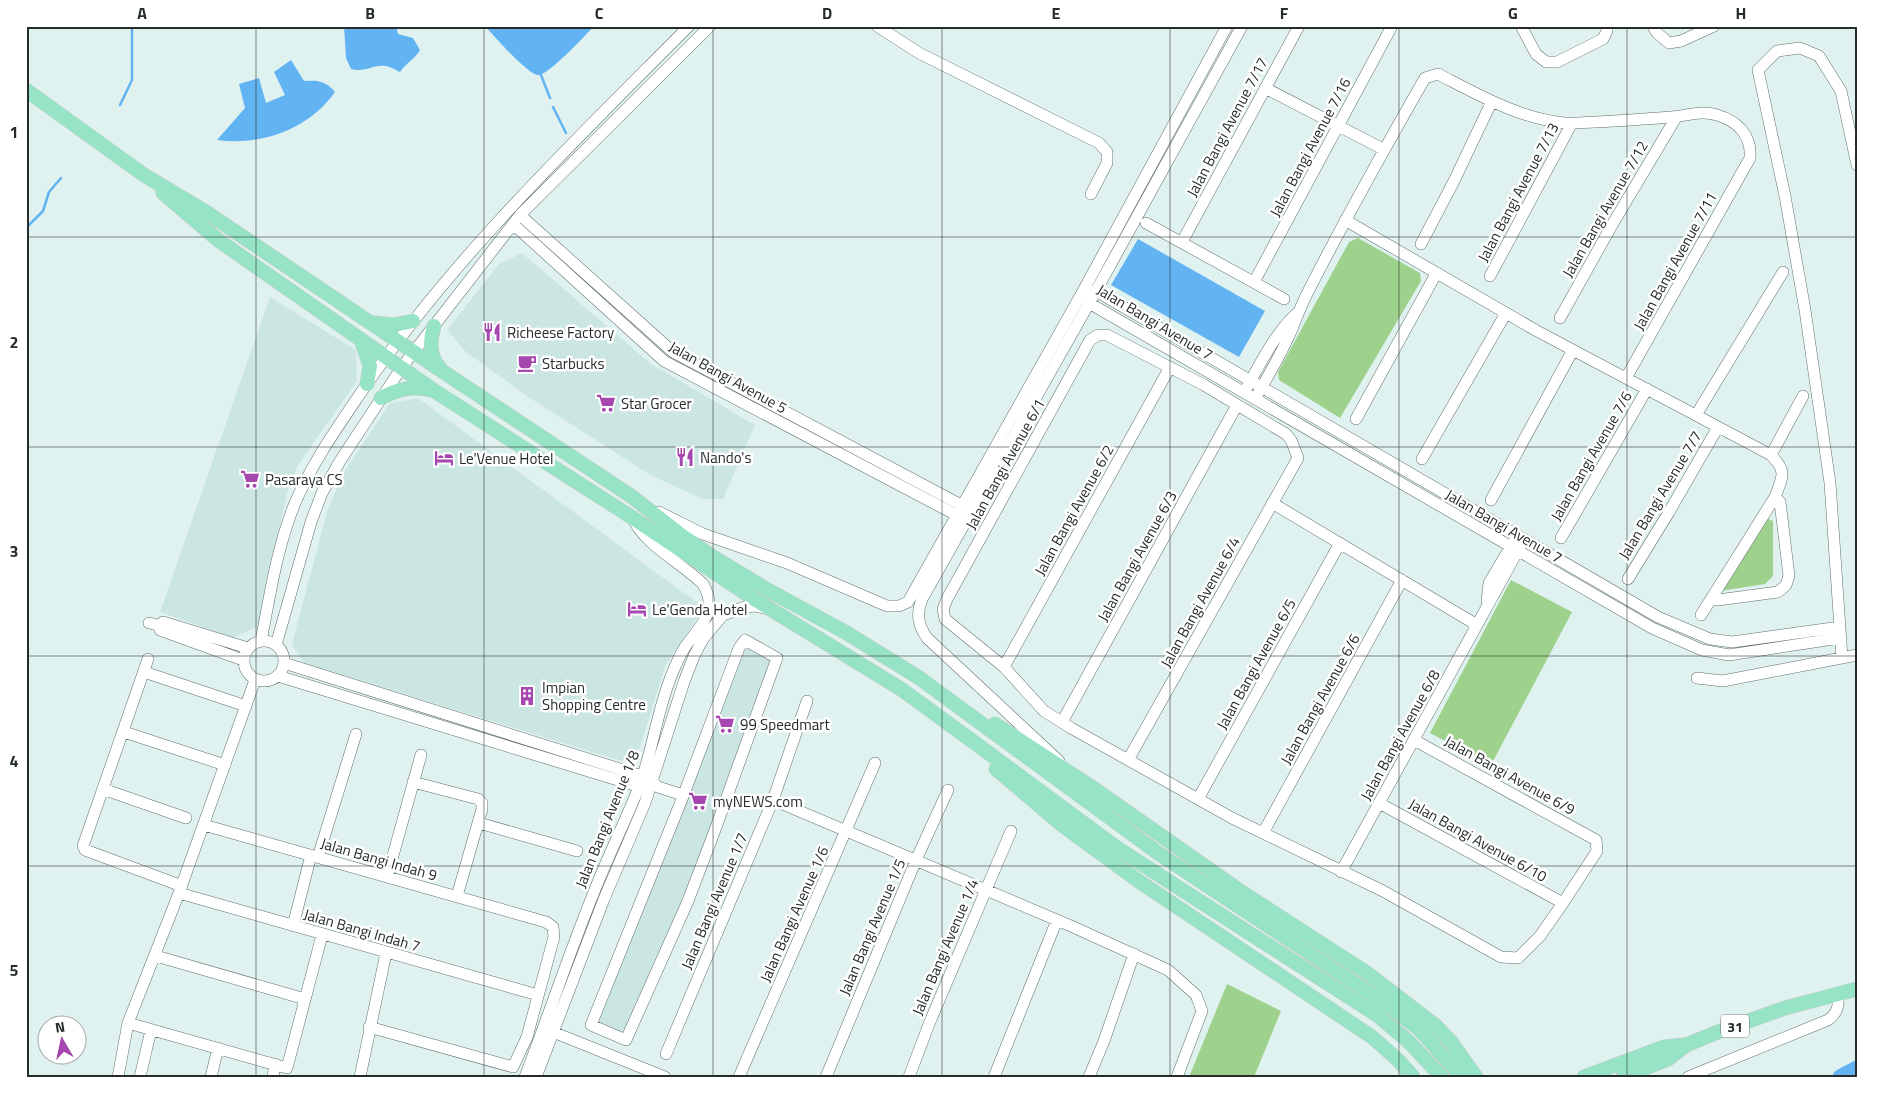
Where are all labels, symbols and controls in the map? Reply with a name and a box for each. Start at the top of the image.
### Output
text: A [137,1,147,25]
text: B [365,1,375,25]
text: C [595,1,604,25]
text: D [822,1,832,25]
text: E [1052,1,1061,25]
text: F [1280,1,1289,25]
text: G [1508,1,1518,25]
text: H [1736,1,1746,25]
street label: Jalan Bangi Avenue 7/17 [1180,53,1274,201]
street label: Jalan Bangi Avenue 7/16 [1263,73,1357,221]
street label: Jalan Bangi Avenue 7/13 [1471,118,1565,266]
text: 1 [10,120,18,144]
street label: Jalan Bangi Avenue 7/12 [1556,136,1654,282]
street label: Jalan Bangi Avenue 7/11 [1627,188,1723,334]
street label: Jalan Bangi Avenue 7 [1093,278,1217,366]
restaurant icon: Richeese Factory [481,321,503,343]
place label: Richeese Factory [507,321,614,344]
text: 2 [10,330,18,354]
street label: Jalan Bangi Avenue 5 [665,335,791,419]
cafe icon: Starbucks [516,352,538,374]
place label: Starbucks [542,352,605,375]
street label: Jalan Bangi Avenue 7/6 [1544,387,1638,525]
supermarket icon: Star Grocer [595,392,617,414]
place label: Star Grocer [621,392,692,415]
street label: Jalan Bangi Avenue 6/1 [959,394,1051,534]
street label: Jalan Bangi Avenue 7/7 [1612,426,1708,564]
street label: Jalan Bangi Avenue 6/2 [1028,440,1120,580]
restaurant icon: Nando's [674,446,696,468]
place label: Nando's [700,446,751,469]
hotel icon: Le'Venue Hotel [433,447,455,469]
place label: Le'Venue Hotel [459,447,554,470]
supermarket icon: Pasaraya CS [239,468,261,490]
place label: Pasaraya CS [265,468,343,491]
street label: Jalan Bangi Avenue 7 [1441,483,1567,569]
street label: Jalan Bangi Avenue 6/3 [1091,486,1183,626]
street label: Jalan Bangi Avenue 6/4 [1154,532,1246,672]
text: 3 [10,539,18,563]
street label: Jalan Bangi Avenue 6/5 [1210,594,1302,734]
hotel icon: Le'Genda Hotel [626,598,648,620]
place label: Le'Genda Hotel [652,598,747,621]
street label: Jalan Bangi Avenue 6/6 [1274,629,1366,769]
street label: Jalan Bangi Avenue 6/8 [1354,665,1446,805]
place label: Impian Shopping Centre [542,676,646,716]
building icon: Impian Shopping Centre [516,685,538,707]
supermarket icon: 99 Speedmart [714,713,736,735]
place label: 99 Speedmart [740,713,830,736]
street label: Jalan Bangi Avenue 6/9 [1440,729,1580,821]
street label: Jalan Bangi Avenue 1/8 [569,747,645,891]
text: 4 [10,749,19,773]
supermarket icon: myNEWS.com [687,790,709,812]
place label: myNEWS.com [713,790,803,813]
street label: Jalan Bangi Avenue 6/10 [1405,792,1551,888]
street label: Jalan Bangi Avenue 1/7 [675,829,753,973]
street label: Jalan Bangi Indah 9 [318,831,440,887]
street label: Jalan Bangi Avenue 1/6 [754,842,834,986]
street label: Jalan Bangi Avenue 1/5 [833,855,911,999]
street label: Jalan Bangi Avenue 1/4 [906,875,984,1019]
street label: Jalan Bangi Indah 7 [301,902,423,958]
text: 5 [10,958,19,982]
road number: 31 [1721,1014,1749,1038]
north arrow [38,1016,88,1066]
text: N [53,1016,66,1038]

